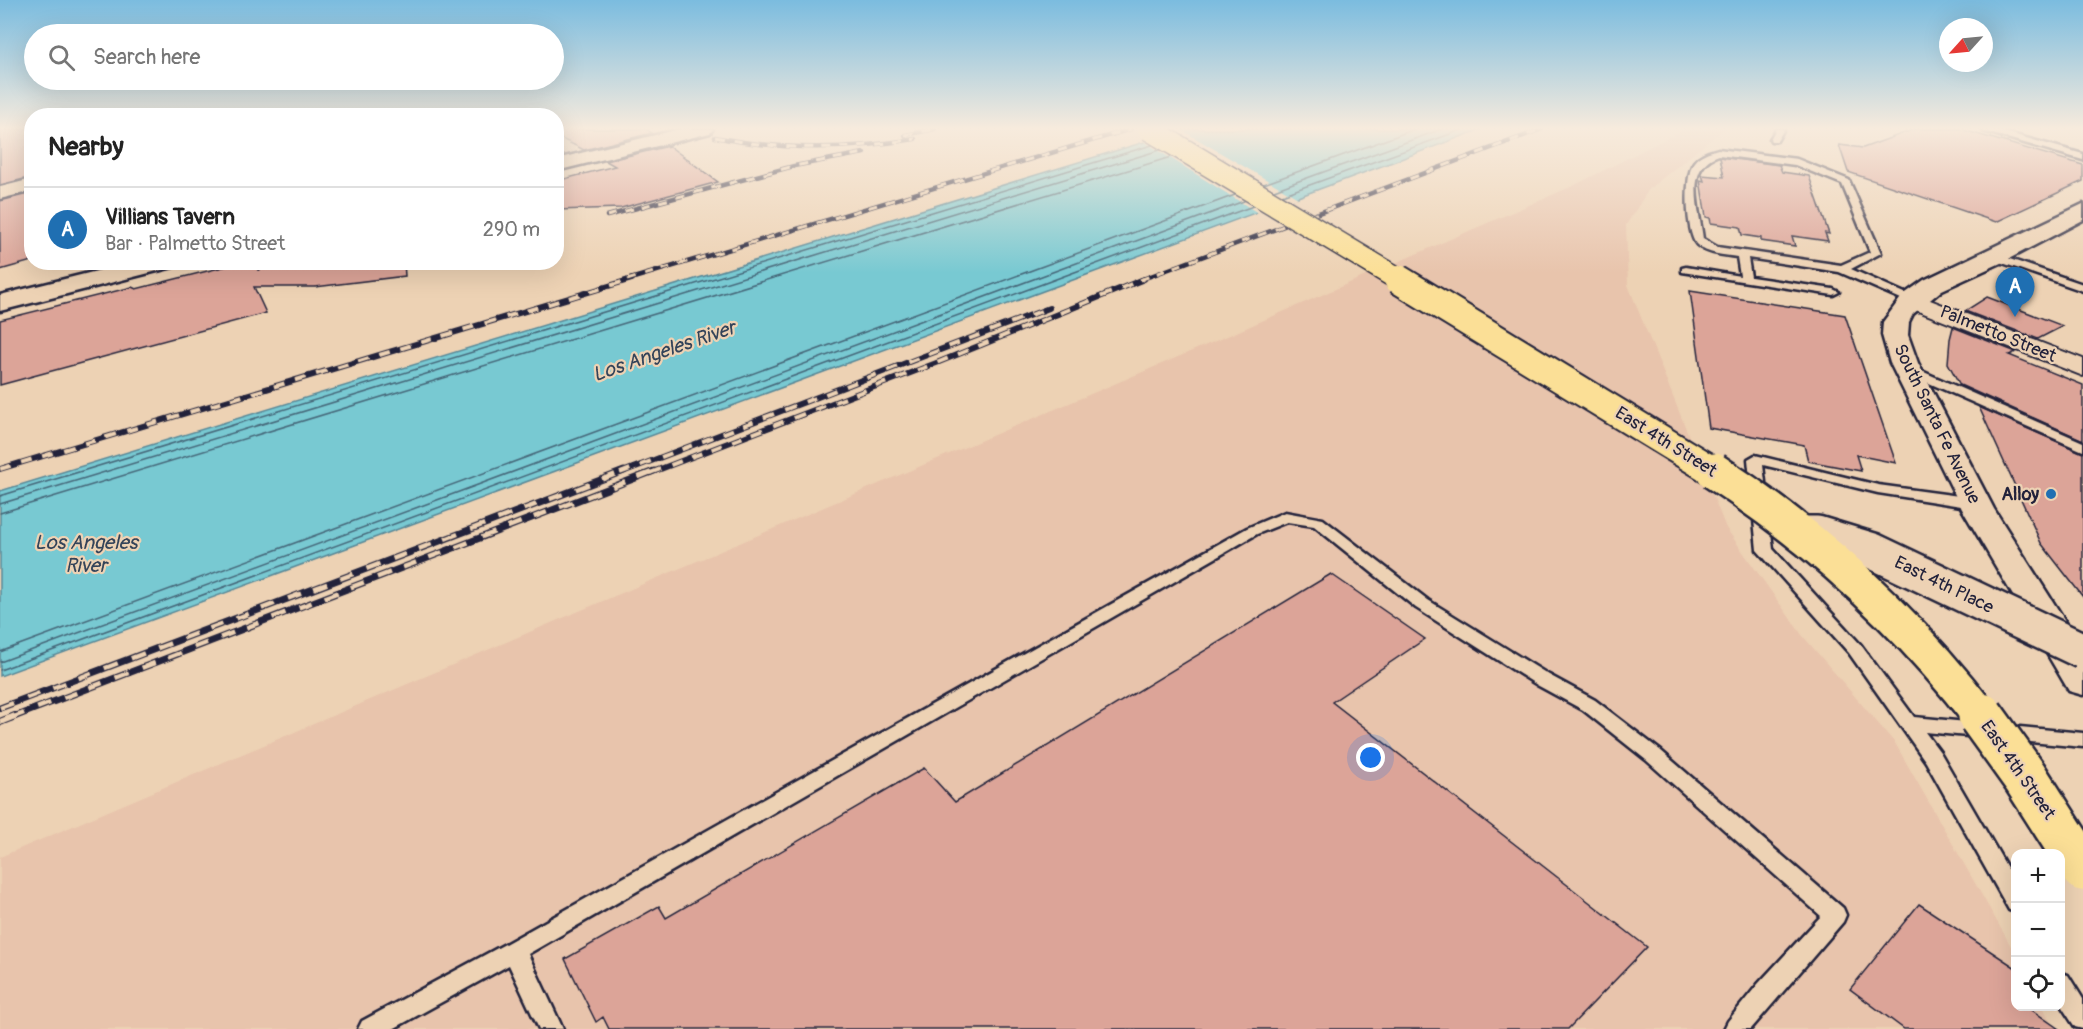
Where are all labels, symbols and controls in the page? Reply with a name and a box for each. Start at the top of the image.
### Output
north arrow [1939,18,1993,72]
search box [24,24,564,90]
icon: search [45,41,78,74]
text: Search here [93,43,200,71]
text: Nearby [48,131,124,163]
text: Villians Tavern [105,203,235,231]
text: A [61,217,74,242]
text: 290 m [483,217,540,242]
text: Bar · Palmetto Street [105,231,285,256]
pin: A [1996,268,2034,317]
street label: Palmetto Street [1936,300,2060,368]
water label: Los Angeles River [589,314,741,387]
street label: South Santa Fe Avenue [1888,340,1986,508]
street label: East 4th Street [1611,402,1722,483]
place label: Alloy [2001,483,2039,506]
marker: Alloy [2044,487,2058,501]
water label: Los Angeles River [34,530,140,578]
street label: East 4th Place [1891,551,1997,619]
street label: East 4th Street [1975,716,2061,825]
your location [1356,743,1385,772]
map controls [2011,849,2065,1011]
button: + [2011,849,2065,903]
button: − [2011,903,2065,957]
button: locate [2011,957,2065,1011]

